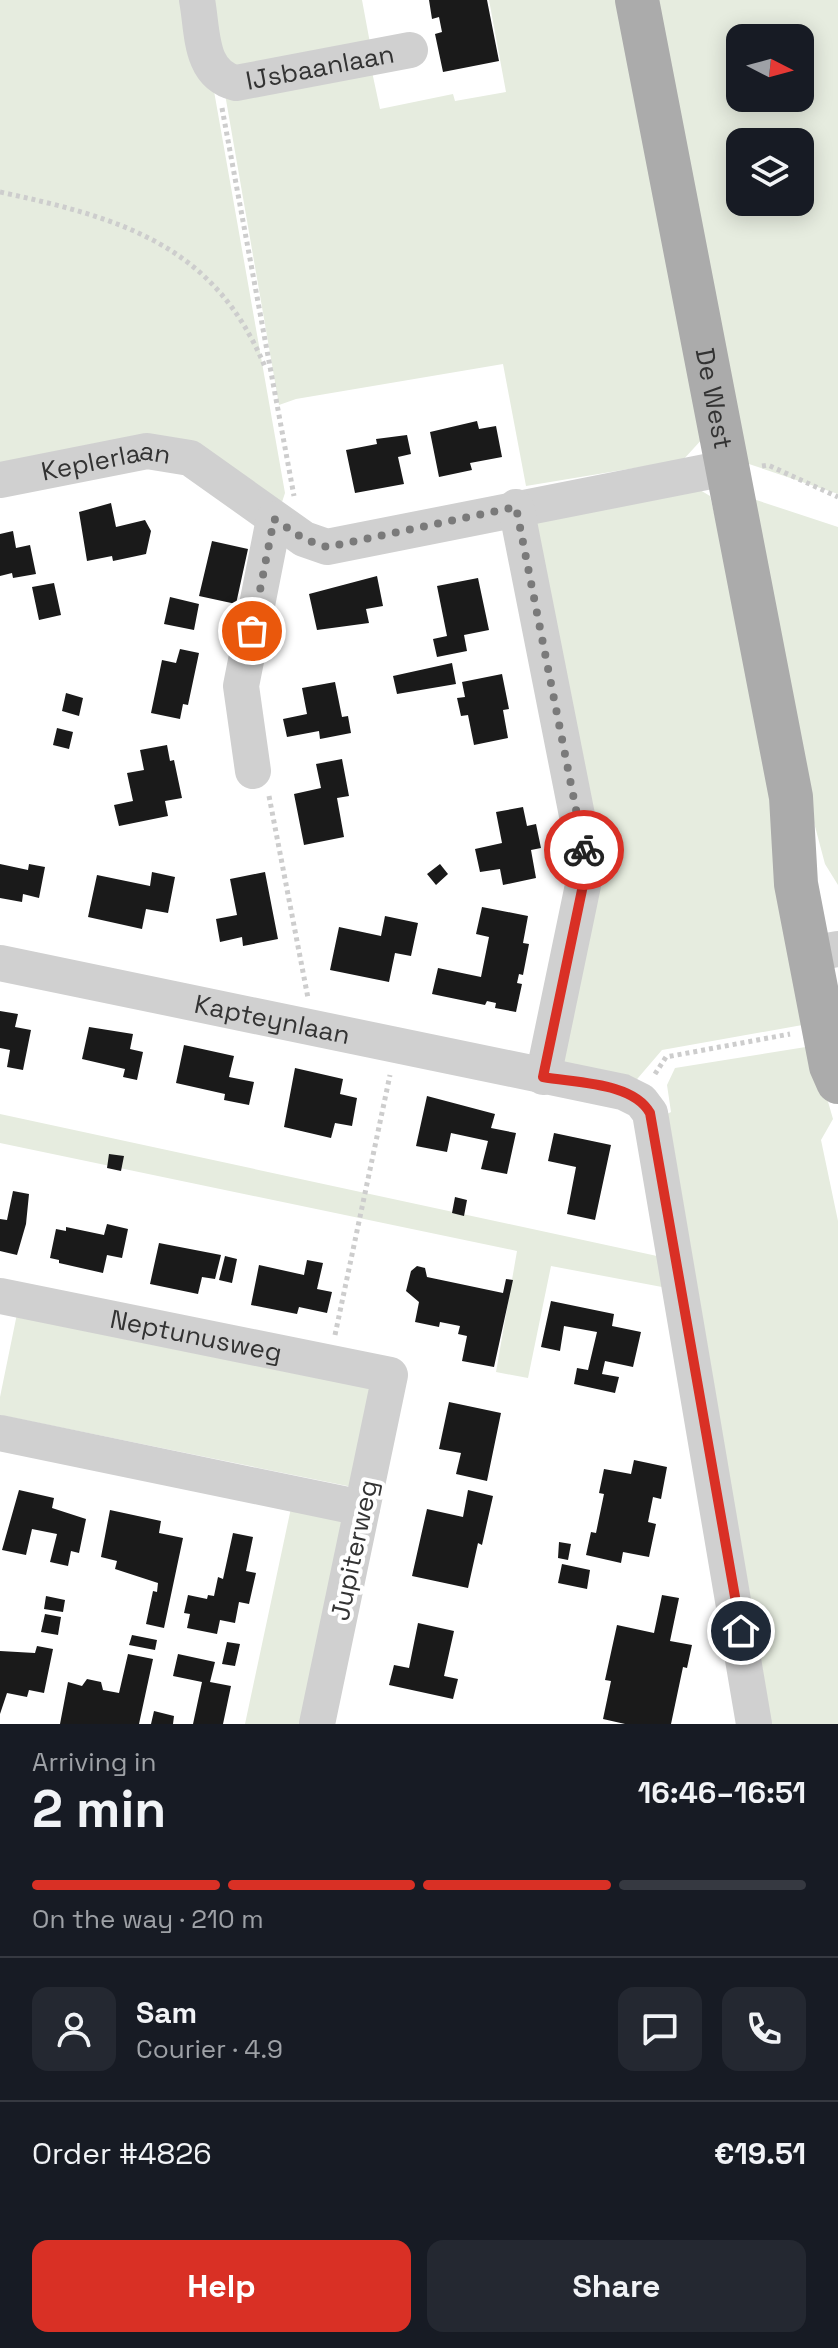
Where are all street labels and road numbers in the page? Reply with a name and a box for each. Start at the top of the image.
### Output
street label: IJsbaanlaan [243,36,397,98]
street label: De West [688,345,740,452]
street label: Keplerlaan [38,433,173,488]
street label: Kapteynlaan [191,987,353,1052]
street label: Neptunusweg [107,1302,285,1370]
street label: Jupiterweg [322,1476,386,1624]

